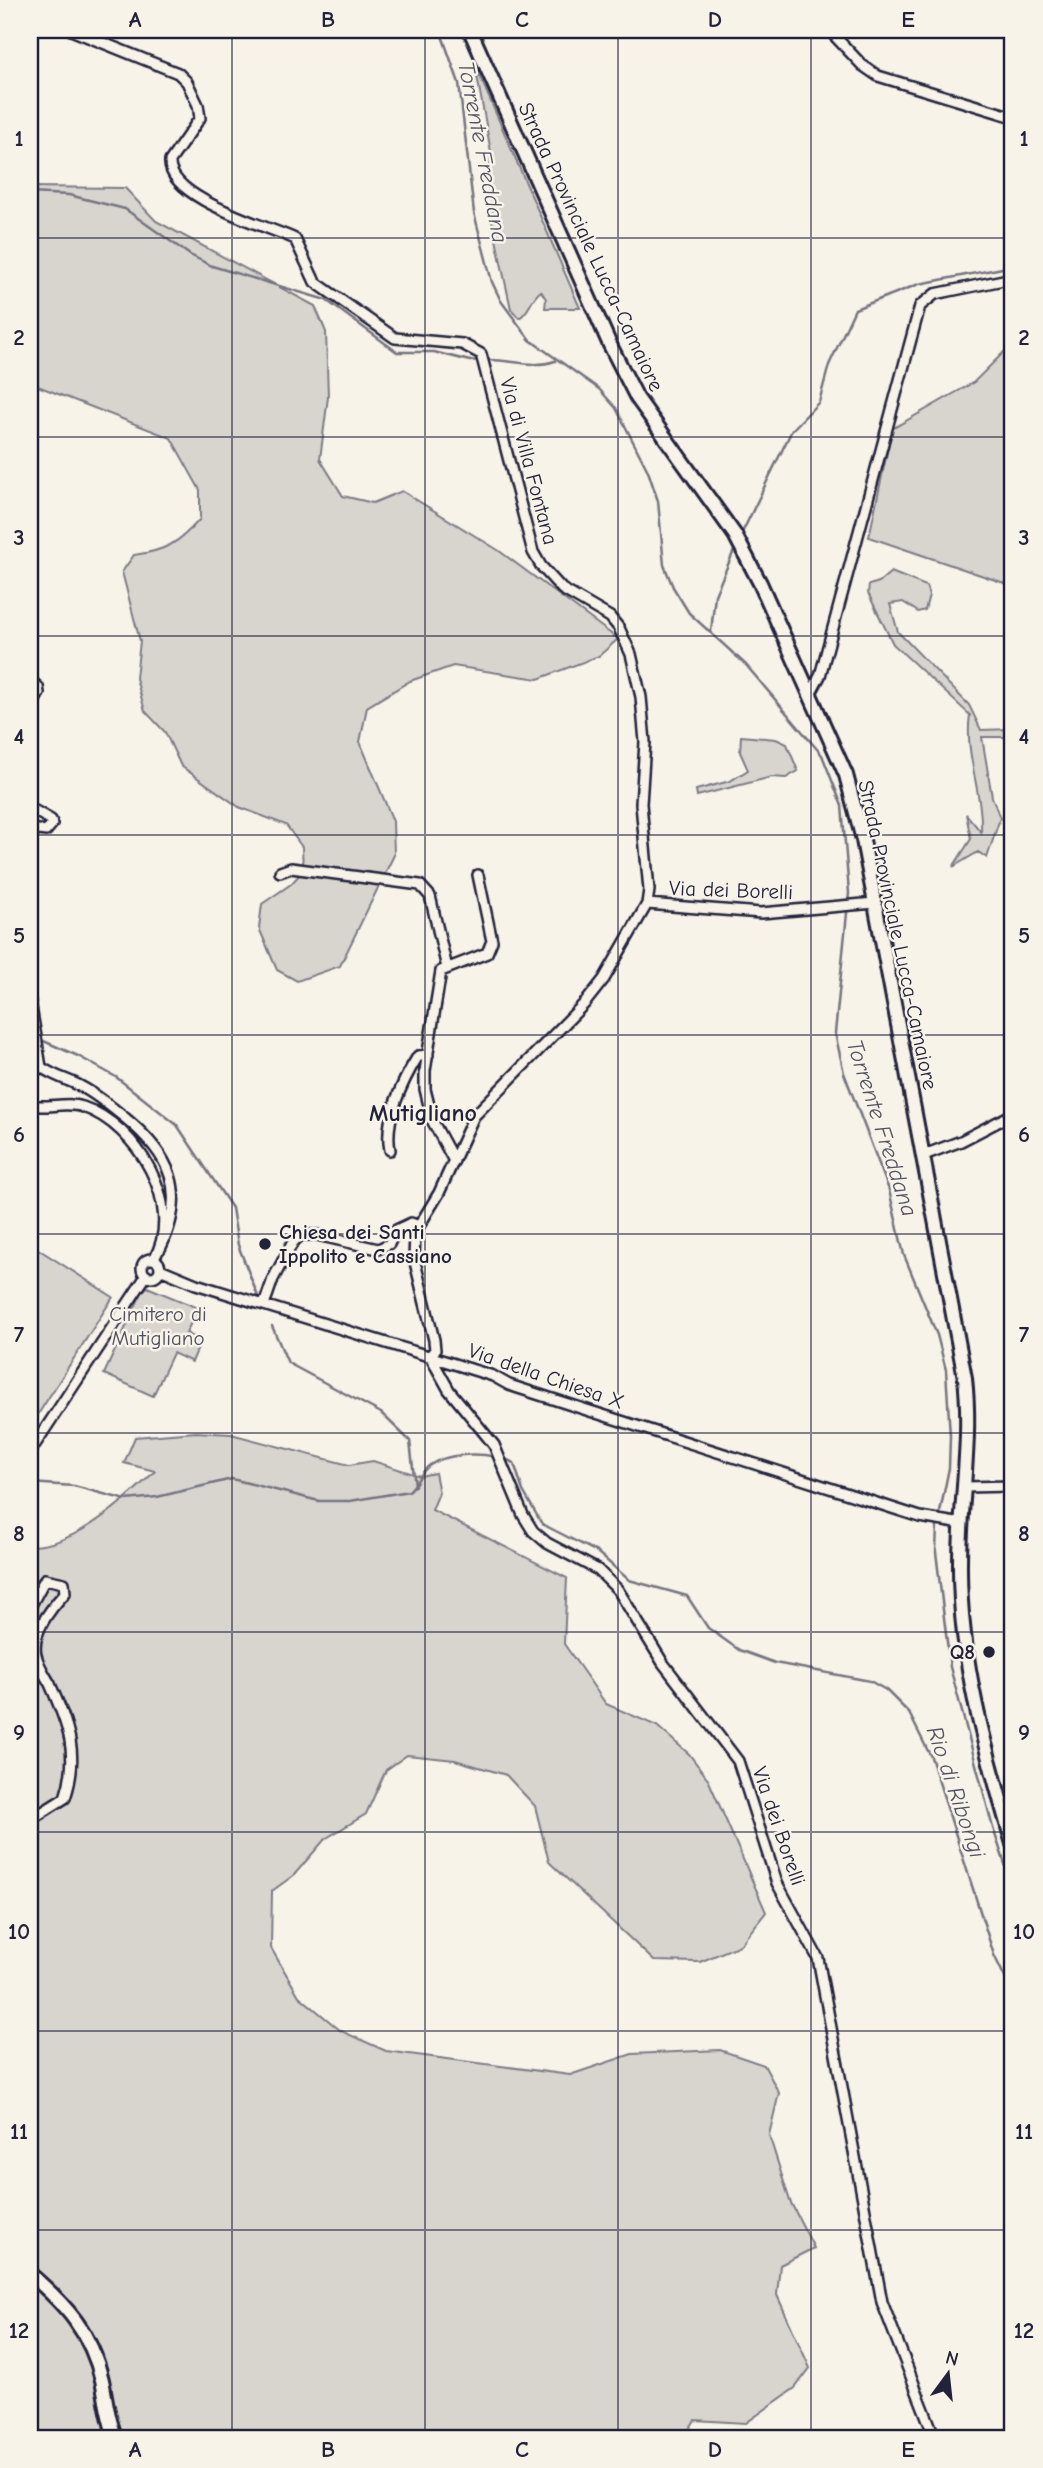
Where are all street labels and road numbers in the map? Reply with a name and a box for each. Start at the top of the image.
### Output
street label: Strada Provinciale Lucca-Camaiore [513,99,669,395]
street label: Via di Villa Fontana [495,375,563,547]
street label: Strada Provinciale Lucca-Camaiore [853,778,943,1092]
street label: Via dei Borelli [669,876,793,904]
street label: Via della Chiesa X [465,1338,627,1414]
street label: Via dei Borelli [747,1764,811,1888]

